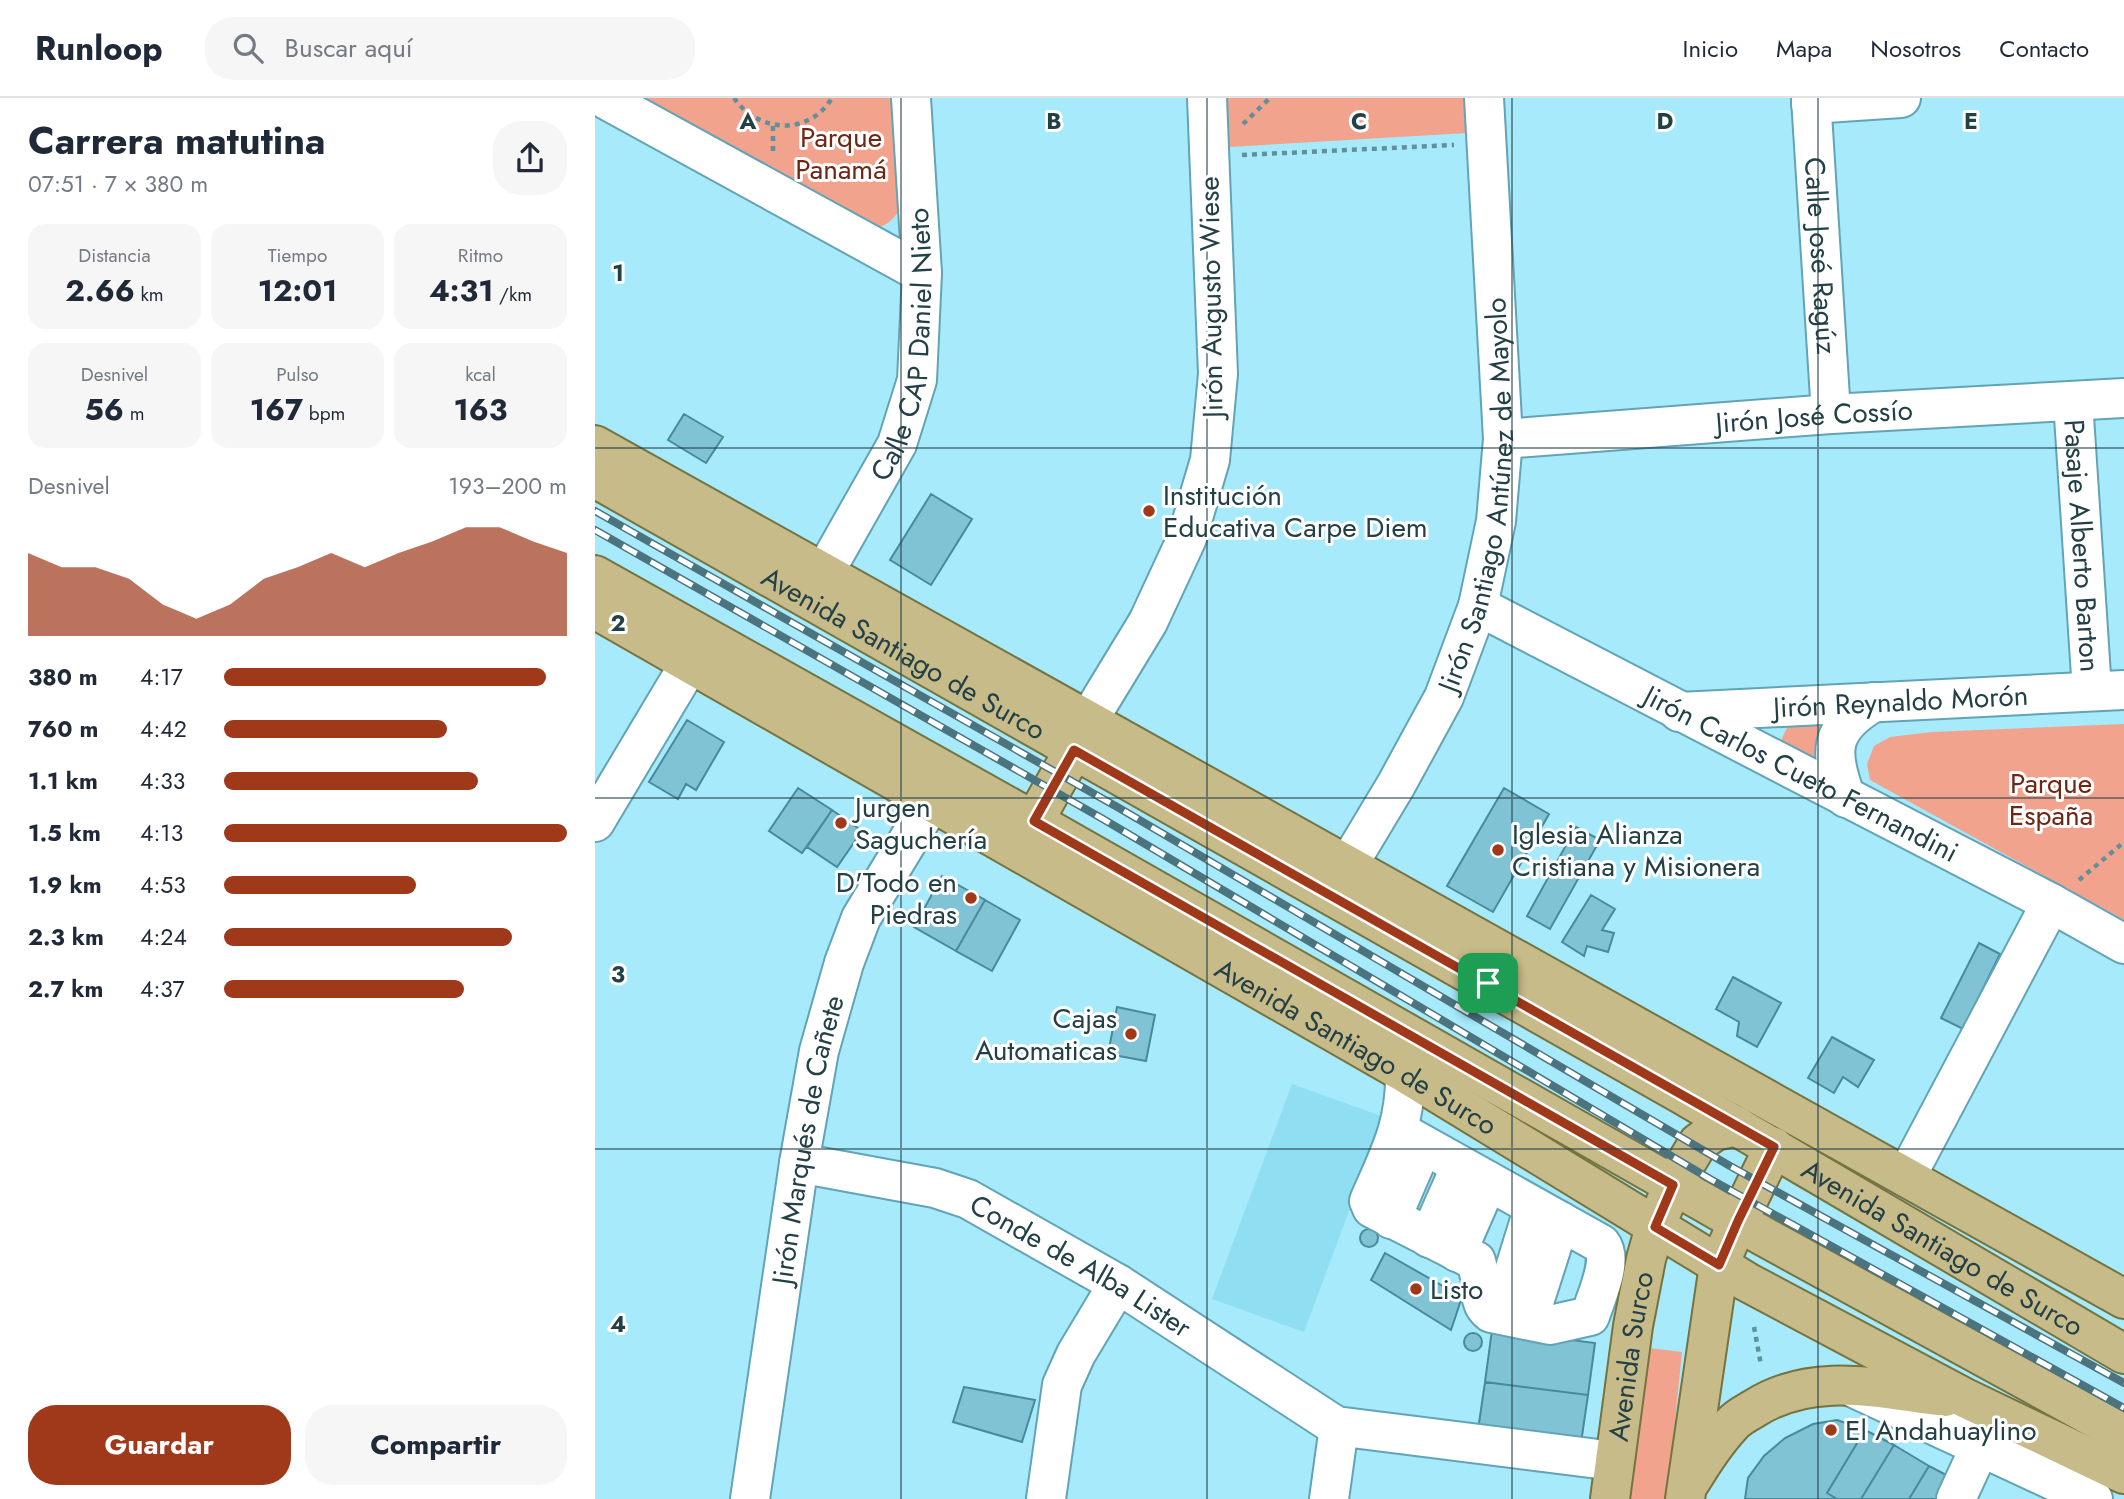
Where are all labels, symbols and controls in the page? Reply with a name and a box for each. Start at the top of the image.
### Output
search box [205,17,695,80]
text: Runloop [35,25,163,72]
icon: search [229,29,267,67]
text: Buscar aquí [285,29,413,67]
text: Inicio [1683,31,1738,66]
text: Mapa [1776,31,1832,66]
text: Nosotros [1870,31,1961,66]
text: Contacto [1999,31,2089,66]
text: A [739,104,757,138]
text: B [1046,104,1062,138]
text: C [1351,104,1367,138]
text: D [1657,104,1674,138]
text: E [1964,104,1978,138]
text: Carrera matutina [28,113,326,168]
park label: Parque Panamá [795,117,887,190]
button: share [493,121,567,195]
street label: Calle José Ragúz [1794,156,1848,356]
text: 07:51 · 7 × 380 m [28,167,208,201]
street label: Jirón Augusto Wiese [1188,176,1234,422]
street label: Calle CAP Daniel Nieto [860,207,942,489]
text: Distancia [78,242,151,269]
text: Tiempo [268,242,327,269]
text: Ritmo [458,242,503,269]
text: 1 [612,256,624,290]
text: 2.66 [65,269,135,312]
text: 12:01 [258,269,337,312]
text: 4:31 [429,269,493,312]
text: km [135,281,164,308]
text: /km [493,281,532,308]
street label: Jirón Santiago Antúnez de Mayolo [1426,297,1524,701]
text: Desnivel [81,361,148,388]
text: Pulso [276,361,319,388]
text: kcal [465,361,496,388]
text: 56 [85,388,124,431]
text: 167 [250,388,303,431]
text: 163 [454,388,507,431]
street label: Jirón José Cossío [1710,389,1914,444]
text: m [124,400,144,427]
text: bpm [303,400,345,427]
street label: Pasaje Alberto Barton [2054,418,2111,673]
text: Desnivel [28,469,110,503]
text: 193–200 m [448,469,567,503]
place label: Institución Educativa Carpe Diem [1163,475,1428,548]
marker: Institución Educativa Carpe Diem [1141,503,1157,519]
street label: Avenida Santiago de Surco [754,556,1053,750]
text: 2 [610,606,626,640]
text: 380 m [28,660,98,694]
text: 4:17 [140,660,183,694]
street label: Jirón Carlos Cueto Fernandini [1633,673,1966,872]
street label: Jirón Reynaldo Morón [1768,674,2029,728]
text: 760 m [28,712,98,746]
text: 4:42 [140,712,187,746]
park label: Parque España [2009,763,2093,836]
text: 1.1 km [28,764,98,798]
text: 4:33 [140,764,185,798]
place label: Jurgen Saguchería [851,787,987,860]
place label: Iglesia Alianza Cristiana y Misionera [1512,814,1760,887]
marker: Jurgen Saguchería [833,815,849,831]
text: 1.5 km [28,816,101,850]
text: 4:13 [140,816,183,850]
marker: Iglesia Alianza Cristiana y Misionera [1490,842,1506,858]
place label: D'Todo en Piedras [836,862,957,935]
text: 1.9 km [28,868,102,902]
text: 4:53 [140,868,186,902]
marker: D'Todo en Piedras [963,890,979,906]
text: 2.3 km [28,920,104,954]
text: 4:24 [140,920,187,954]
street label: Avenida Santiago de Surco [1208,948,1505,1145]
pin [1458,953,1518,1013]
text: 3 [611,957,625,991]
icon: arrive [1469,964,1507,1002]
text: 2.7 km [28,972,103,1006]
text: 4:37 [140,972,185,1006]
street label: Jirón Marqués de Cañete [760,990,854,1291]
place label: Cajas Automaticas [975,998,1117,1071]
marker: Cajas Automaticas [1123,1026,1139,1042]
street label: Avenida Santiago de Surco [1794,1149,2091,1346]
street label: Conde de Alba Lister [962,1184,1200,1347]
street label: Avenida Surco [1597,1268,1664,1444]
place label: Listo [1430,1269,1483,1310]
marker: Listo [1408,1281,1424,1297]
text: 4 [610,1307,626,1341]
button: Guardar [28,1405,291,1485]
button: Compartir [305,1405,567,1485]
place label: El Andahuaylino [1845,1410,2037,1451]
marker: El Andahuaylino [1823,1422,1839,1438]

